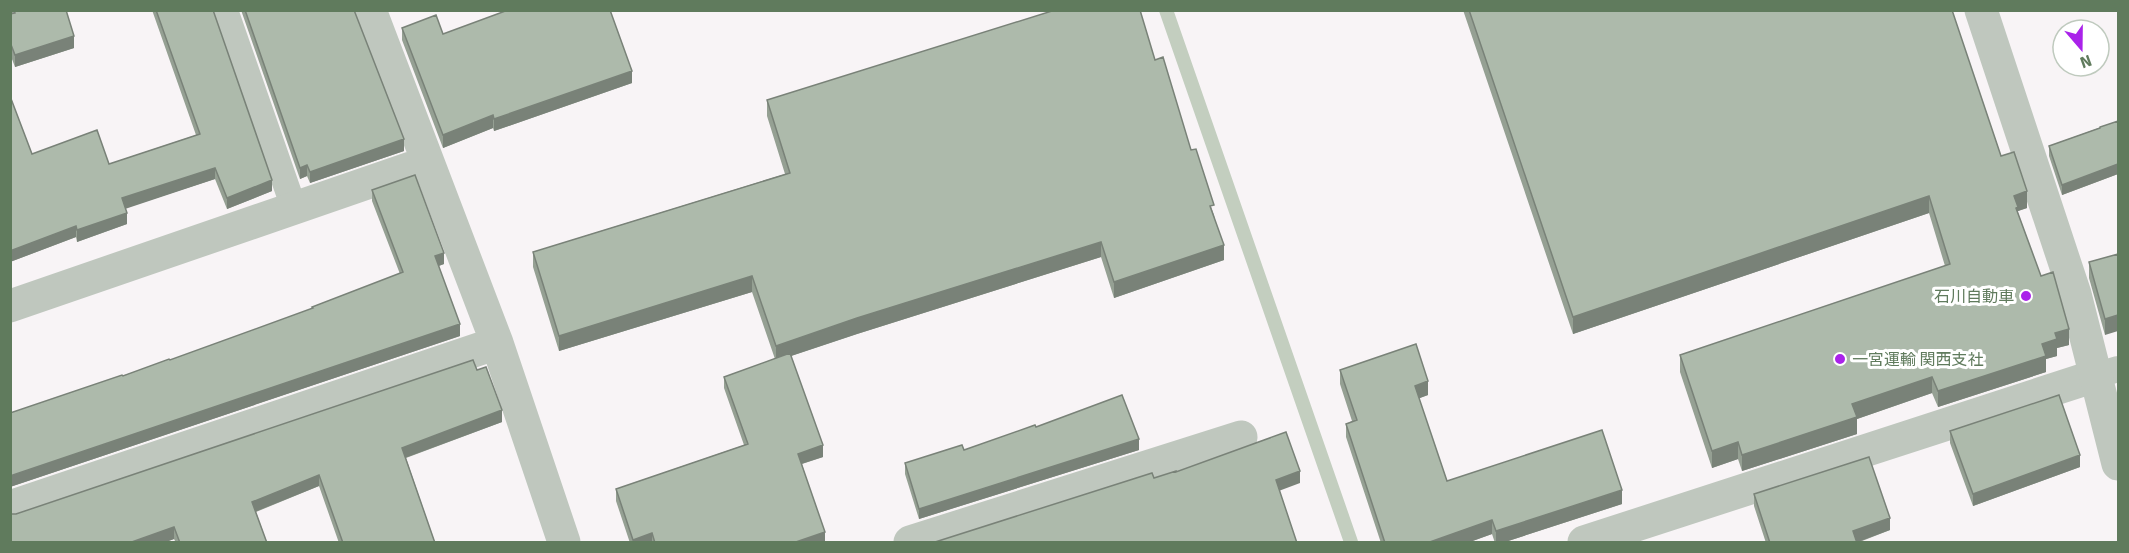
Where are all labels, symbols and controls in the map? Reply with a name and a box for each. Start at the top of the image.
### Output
north arrow [2051,18,2111,78]
text: N [2077,50,2094,72]
place label: 石川自動車 [1934,287,2014,307]
marker: 石川自動車 [2019,289,2033,303]
place label: 一宮運輸 関西支社 [1852,350,1984,370]
marker: 一宮運輸 関西支社 [1833,352,1847,366]

